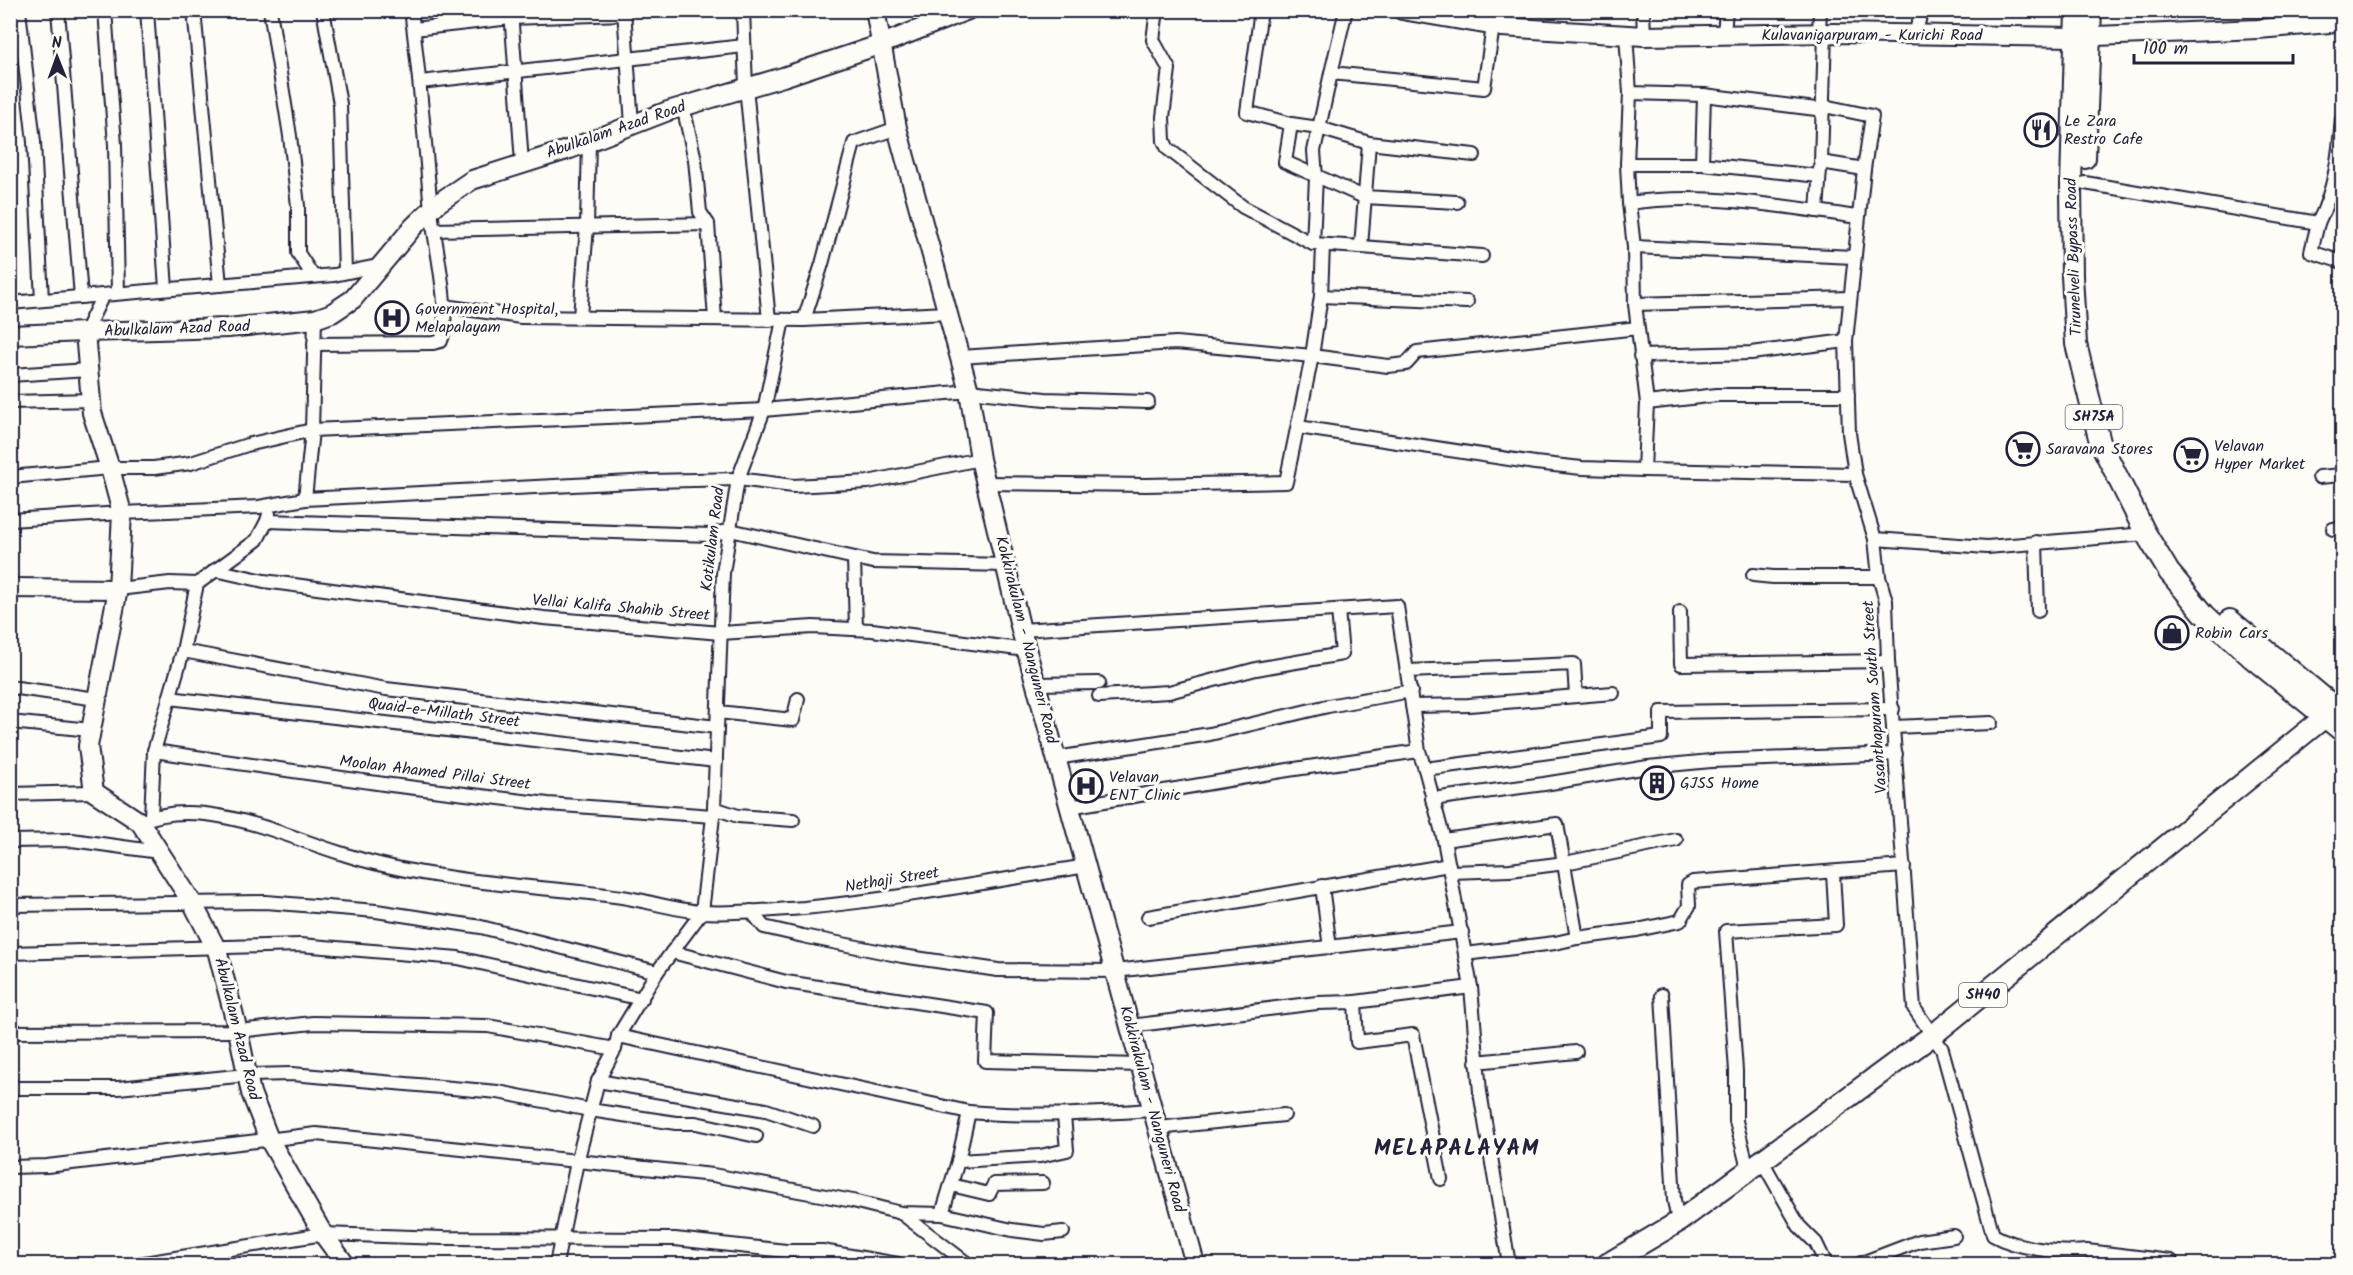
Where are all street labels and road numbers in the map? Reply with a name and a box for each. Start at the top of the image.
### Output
street label: Kulavanigarpuram - Kurichi Road [1762,23,1983,48]
street label: Abulkalam Azad Road [543,94,690,166]
street label: Tirunelveli Bypass Road [2059,177,2089,336]
street label: Abulkalam Azad Road [104,314,251,344]
road number: SH75A [2066,405,2122,429]
street label: Kotikulam Road [694,485,732,592]
street label: Kokkirakulam - Nanguneri Road [988,533,1064,748]
street label: Vellai Kalifa Shahib Street [531,588,712,628]
street label: Vasanthapuram South Street [1856,599,1894,794]
street label: Quaid-e-Millath Street [367,691,522,735]
street label: Moolan Ahamed Pillai Street [338,749,533,797]
street label: Nethaji Street [843,860,942,900]
street label: Abulkalam Azad Road [207,955,267,1104]
road number: SH40 [1959,983,2007,1007]
street label: Kokkirakulam - Nanguneri Road [1112,1003,1192,1216]

